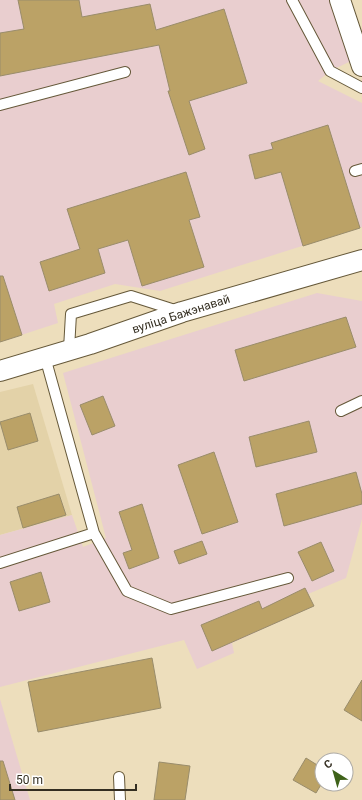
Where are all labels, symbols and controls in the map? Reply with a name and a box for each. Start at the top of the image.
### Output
street label: вуліца Бажэнавай [130,292,232,336]
north arrow [314,752,354,792]
text: С [321,757,335,772]
scale bar [10,766,136,792]
text: 50 m [16,773,43,787]

